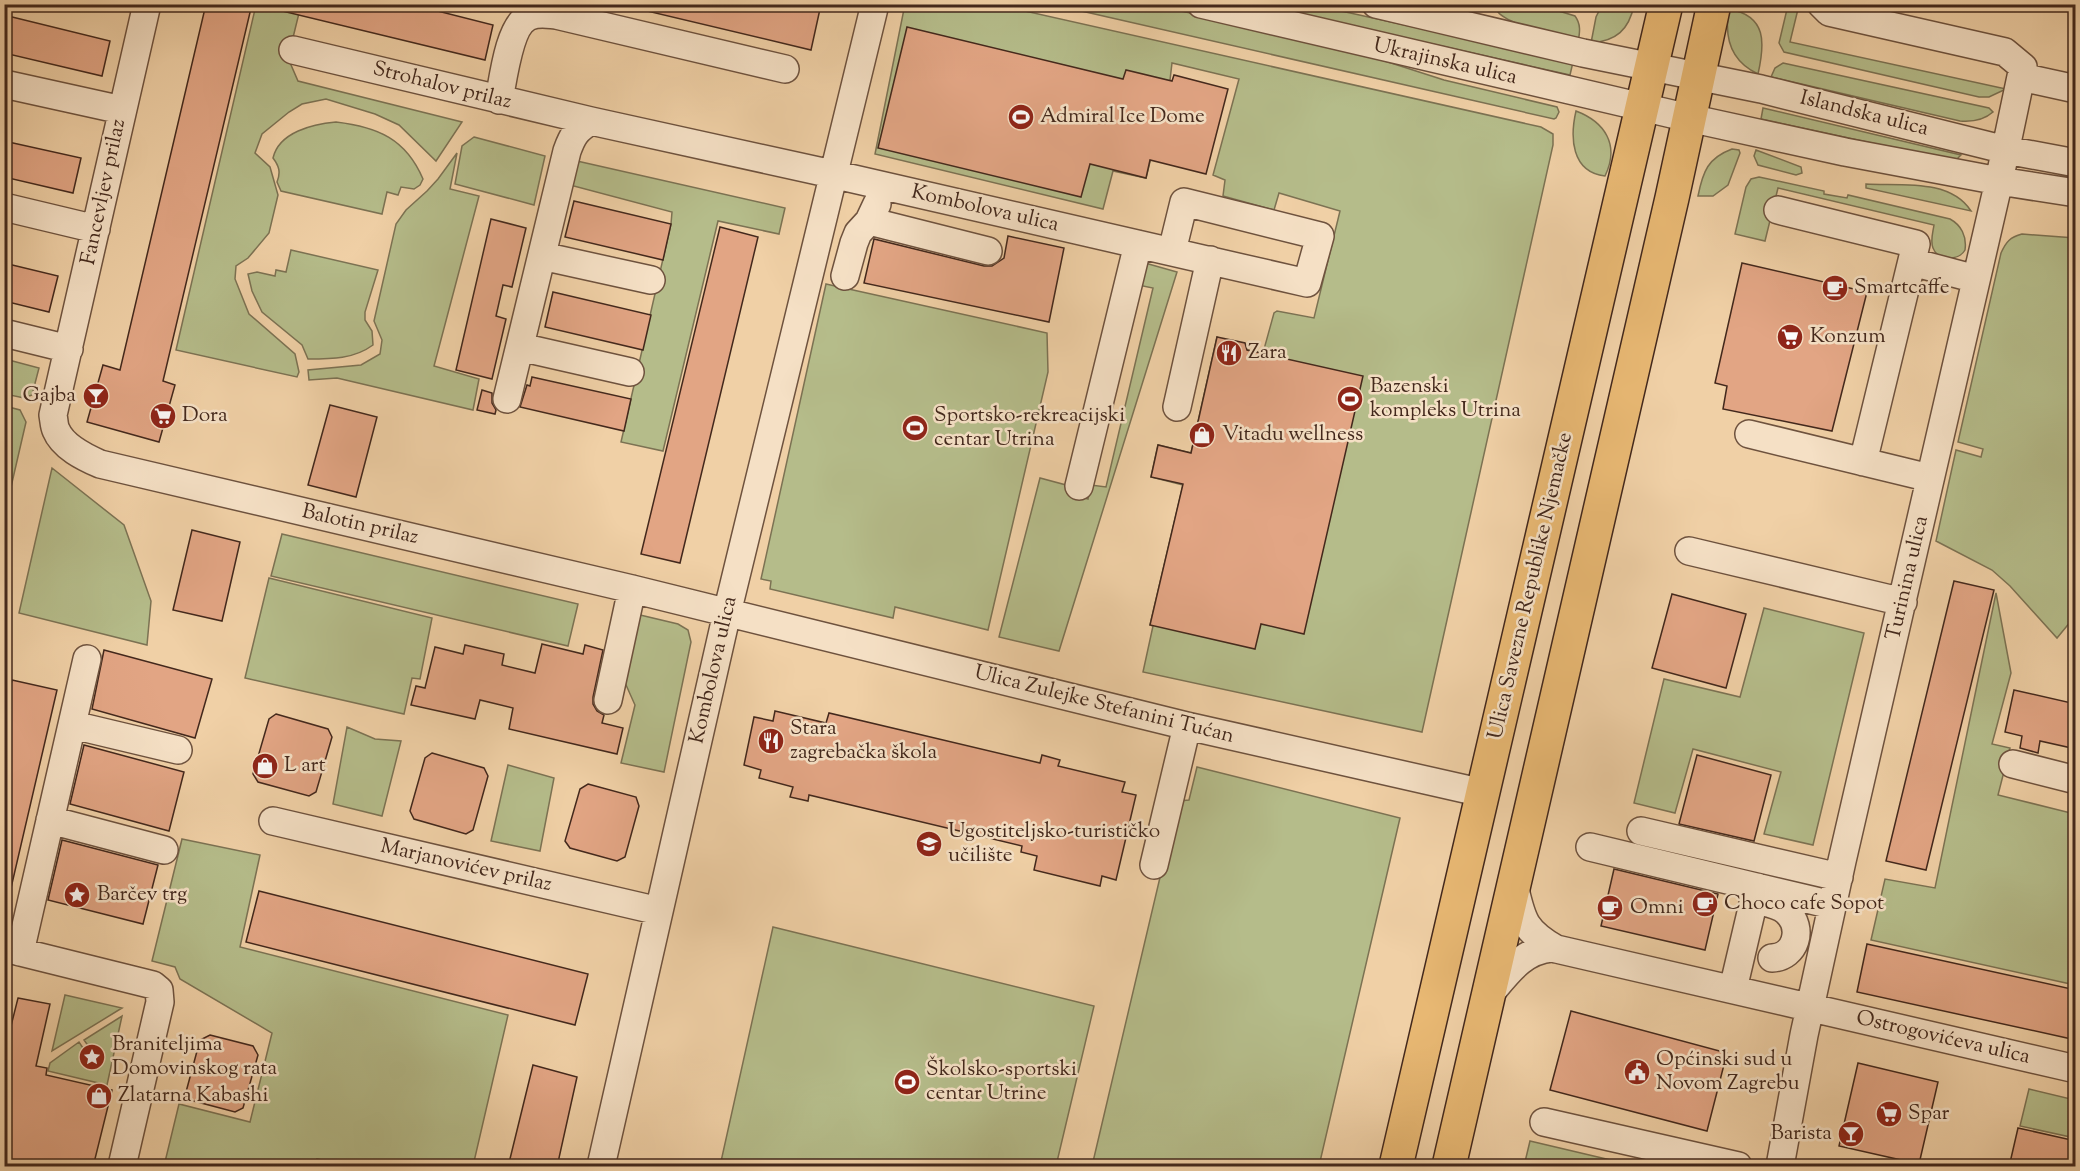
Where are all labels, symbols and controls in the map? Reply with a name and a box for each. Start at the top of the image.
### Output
street label: Ukrajinska ulica [1370,31,1520,93]
street label: Strohalov prilaz [370,54,515,118]
street label: Islandska ulica [1797,84,1932,145]
sports icon: Admiral Ice Dome [1006,102,1036,132]
place label: Admiral Ice Dome [1040,102,1205,132]
street label: Fancevljev prilaz [74,116,134,268]
street label: Kombolova ulica [908,177,1062,241]
cafe icon: Smartcaffe [1820,273,1850,303]
place label: Smartcaffe [1854,273,1950,303]
supermarket icon: Konzum [1775,322,1805,352]
place label: Konzum [1810,322,1886,352]
restaurant icon: Zara [1214,338,1244,368]
place label: Zara [1248,338,1287,368]
place label: Bazenski kompleks Utrina [1370,372,1521,426]
place label: Gajba [23,381,76,411]
bar icon: Gajba [81,381,111,411]
sports icon: Bazenski kompleks Utrina [1335,384,1365,414]
supermarket icon: Dora [148,401,178,431]
place label: Dora [182,401,228,431]
place label: Sportsko-rekreacijski centar Utrina [934,401,1125,455]
sports icon: Sportsko-rekreacijski centar Utrina [900,413,930,443]
shop icon: Vitadu wellness [1187,420,1217,450]
place label: Vitadu wellness [1222,420,1363,450]
street label: Ulica Savezne Republike Njemačke [1481,429,1581,743]
street label: Balotin prilaz [299,497,421,553]
street label: Turinina ulica [1879,513,1937,643]
street label: Kombolova ulica [682,593,746,747]
street label: Ulica Zulejke Stefanini Tućan [971,658,1237,752]
place label: Stara zagrebačka škola [790,714,937,768]
restaurant icon: Stara zagrebačka škola [756,726,786,756]
shop icon: L art [250,751,280,781]
place label: L art [284,751,326,781]
place label: Ugostiteljsko-turističko učilište [948,817,1160,871]
school or university icon: Ugostiteljsko-turističko učilište [914,829,944,859]
street label: Marjanovićev prilaz [377,832,555,900]
place icon: Barčev trg [62,880,92,910]
place label: Barčev trg [97,880,187,910]
cafe icon: Choco cafe Sopot [1690,889,1720,919]
place label: Choco cafe Sopot [1724,889,1884,919]
cafe icon: Omni [1595,893,1625,923]
place label: Omni [1630,893,1684,923]
street label: Ostrogovićeva ulica [1853,1003,2033,1073]
place label: Braniteljima Domovinskog rata [112,1030,278,1084]
place icon: Braniteljima Domovinskog rata [77,1042,107,1072]
place label: Općinski sud u Novom Zagrebu [1656,1045,1800,1099]
place label: Školsko-sportski centar Utrine [926,1055,1077,1109]
public building icon: Općinski sud u Novom Zagrebu [1622,1057,1652,1087]
sports icon: Školsko-sportski centar Utrine [892,1067,922,1097]
shop icon: Zlatarna Kabashi [84,1081,114,1111]
place label: Zlatarna Kabashi [118,1081,269,1111]
supermarket icon: Spar [1874,1099,1904,1129]
place label: Spar [1908,1099,1950,1129]
place label: Barista [1770,1119,1832,1149]
bar icon: Barista [1836,1119,1866,1149]

